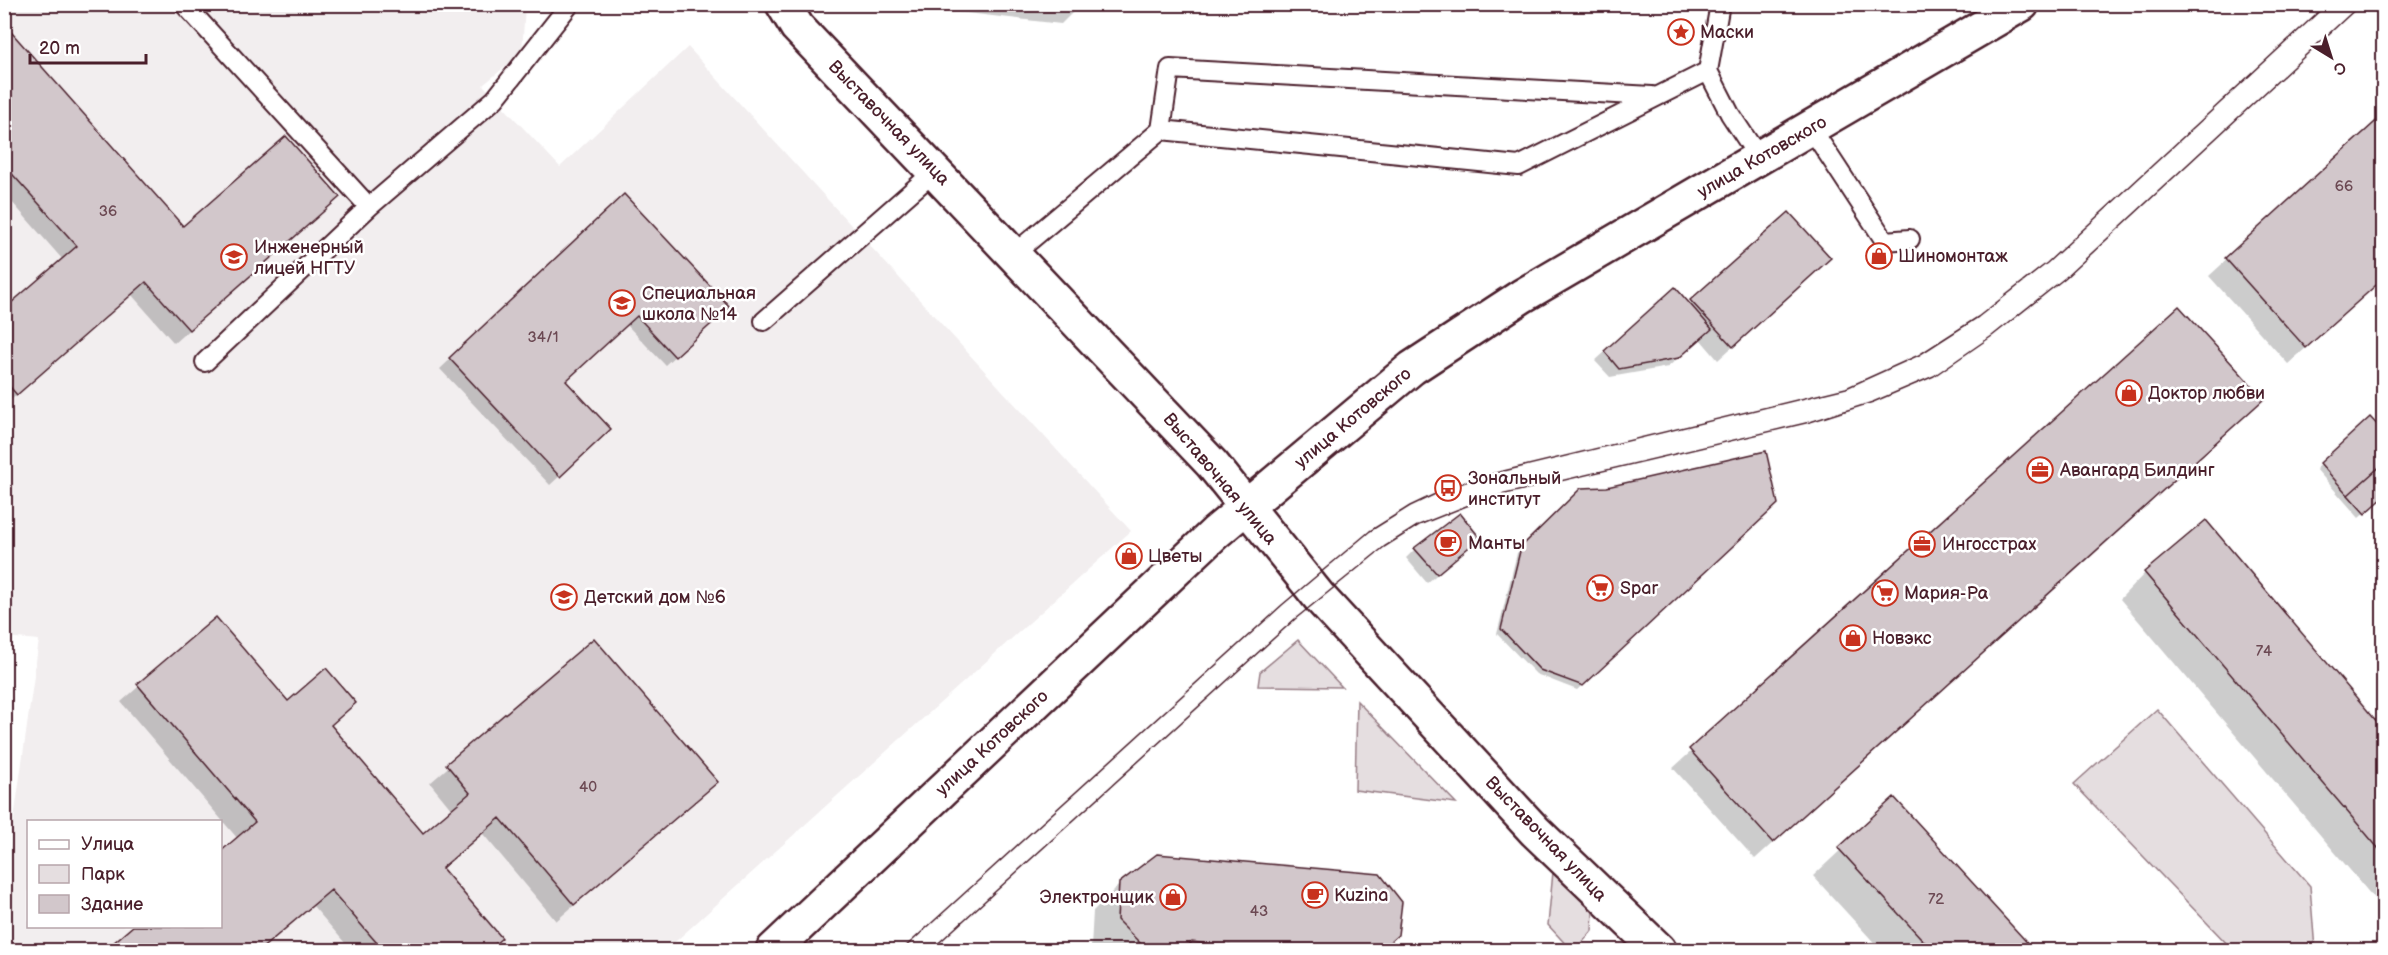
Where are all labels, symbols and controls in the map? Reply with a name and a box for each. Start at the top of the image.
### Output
place icon: Маски [1666,17,1696,47]
place label: Маски [1700,22,1754,43]
scale bar [30,27,146,65]
north arrow [2301,27,2361,87]
text: 20 m [39,38,80,59]
street label: Выставочная улица [824,56,954,190]
text: С [2329,57,2350,79]
street label: улица Котовского [1694,112,1830,202]
house number: 66 [2335,177,2353,196]
house number: 36 [99,202,117,221]
place label: Инженерный лицей НГТУ [254,237,364,279]
shop icon: Шиномонтаж [1864,241,1894,271]
school or university icon: Инженерный лицей НГТУ [219,242,249,272]
place label: Шиномонтаж [1898,246,2008,267]
place label: Специальная школа №14 [642,283,756,325]
school or university icon: Специальная школа №14 [607,288,637,318]
house number: 34/1 [528,328,558,347]
street label: улица Котовского [1290,363,1416,473]
shop icon: Доктор любви [2114,378,2144,408]
place label: Доктор любви [2148,383,2265,404]
street label: Выставочная улица [1159,409,1281,549]
office icon: Авангард Билдинг [2025,455,2055,485]
place label: Авангард Билдинг [2059,460,2215,481]
place label: Зональный институт [1468,468,1561,510]
bus stop icon: Зональный институт [1433,473,1463,503]
cafe icon: Манты [1433,528,1463,558]
office icon: Ингосстрах [1907,529,1937,559]
place label: Манты [1468,533,1525,554]
place label: Ингосстрах [1942,534,2036,555]
shop icon: Цветы [1114,541,1144,571]
place label: Цветы [1148,546,1203,567]
supermarket icon: Spar [1585,573,1615,603]
place label: Spar [1620,578,1659,599]
supermarket icon: Мария-Ра [1870,578,1900,608]
school or university icon: Детский дом №6 [549,582,579,612]
place label: Мария-Ра [1904,583,1989,604]
place label: Детский дом №6 [584,587,726,608]
shop icon: Новэкс [1838,623,1868,653]
place label: Новэкс [1872,628,1932,649]
house number: 74 [2256,642,2272,661]
street label: улица Котовского [932,686,1052,800]
street label: Выставочная улица [1481,772,1611,906]
house number: 40 [579,778,597,797]
legend [27,820,222,928]
text: Улица [81,834,135,855]
text: Парк [81,864,125,885]
cafe icon: Kuzina [1300,880,1330,910]
shop icon: Электронщик [1158,882,1188,912]
place label: Kuzina [1334,885,1388,906]
place label: Электронщик [1039,887,1154,908]
house number: 72 [1928,890,1944,909]
text: Здание [81,894,143,915]
house number: 43 [1250,902,1268,921]

